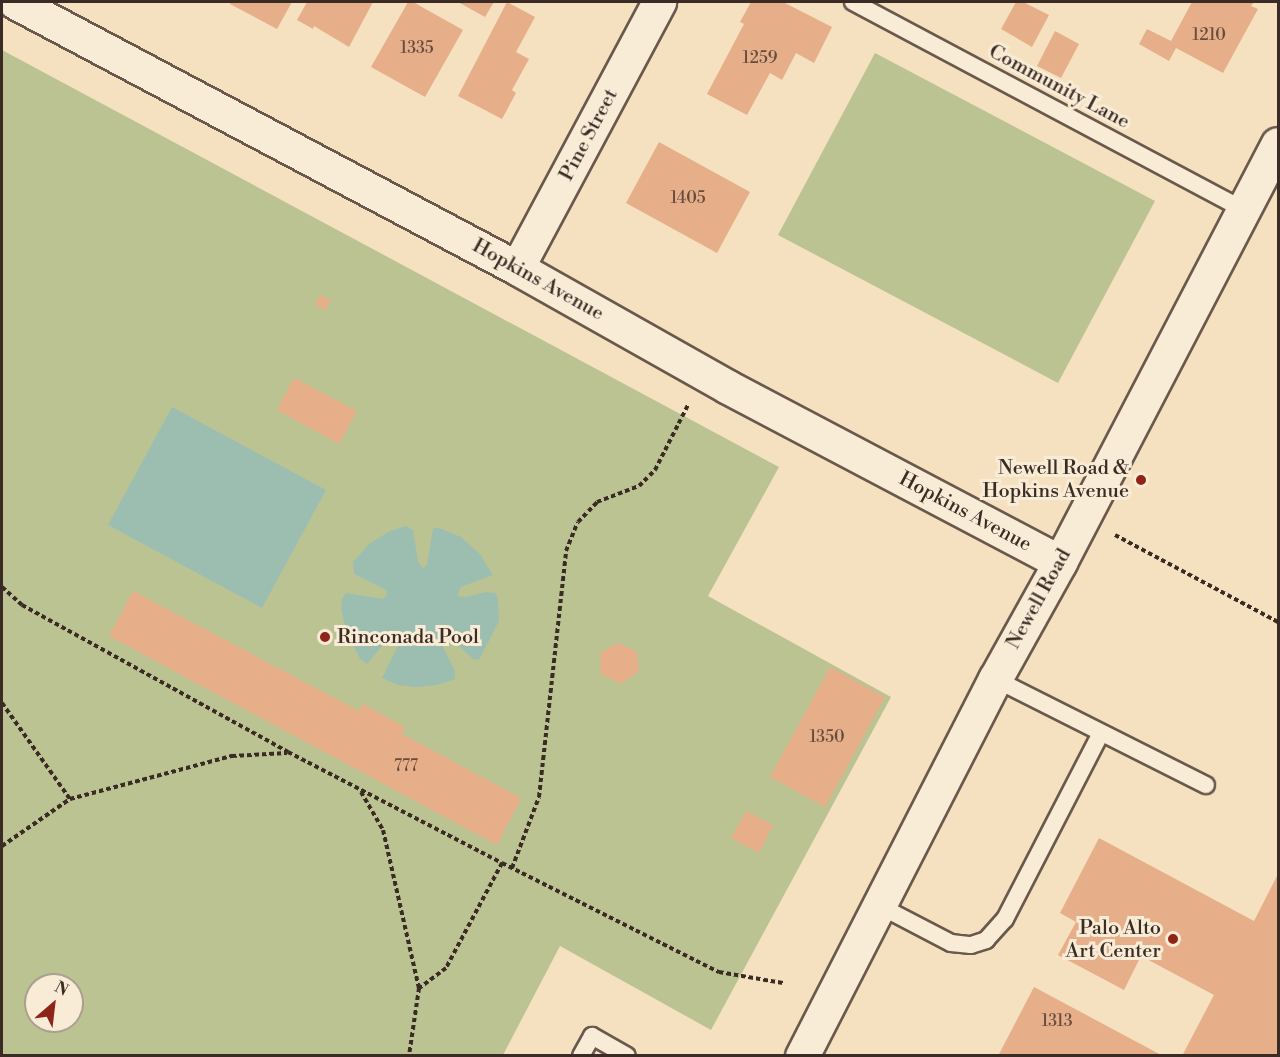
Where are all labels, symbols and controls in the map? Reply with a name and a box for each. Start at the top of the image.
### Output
house number: 1210 [1192,25,1226,45]
house number: 1335 [400,38,434,58]
street label: Community Lane [984,40,1134,134]
house number: 1259 [743,48,777,68]
street label: Pine Street [555,85,623,185]
house number: 1405 [670,188,706,208]
street label: Hopkins Avenue [468,234,608,326]
place label: Newell Road & Hopkins Avenue [982,456,1129,503]
street label: Hopkins Avenue [895,467,1035,557]
marker: Newell Road & Hopkins Avenue [1134,473,1148,487]
street label: Newell Road [1002,545,1076,653]
place label: Rinconada Pool [337,625,479,649]
marker: Rinconada Pool [318,630,332,644]
house number: 1350 [809,727,845,747]
house number: 777 [394,756,418,776]
place label: Palo Alto Art Center [1065,916,1161,963]
marker: Palo Alto Art Center [1166,932,1180,946]
north arrow [24,973,84,1033]
text: N [51,977,72,1001]
house number: 1313 [1041,1011,1073,1031]

